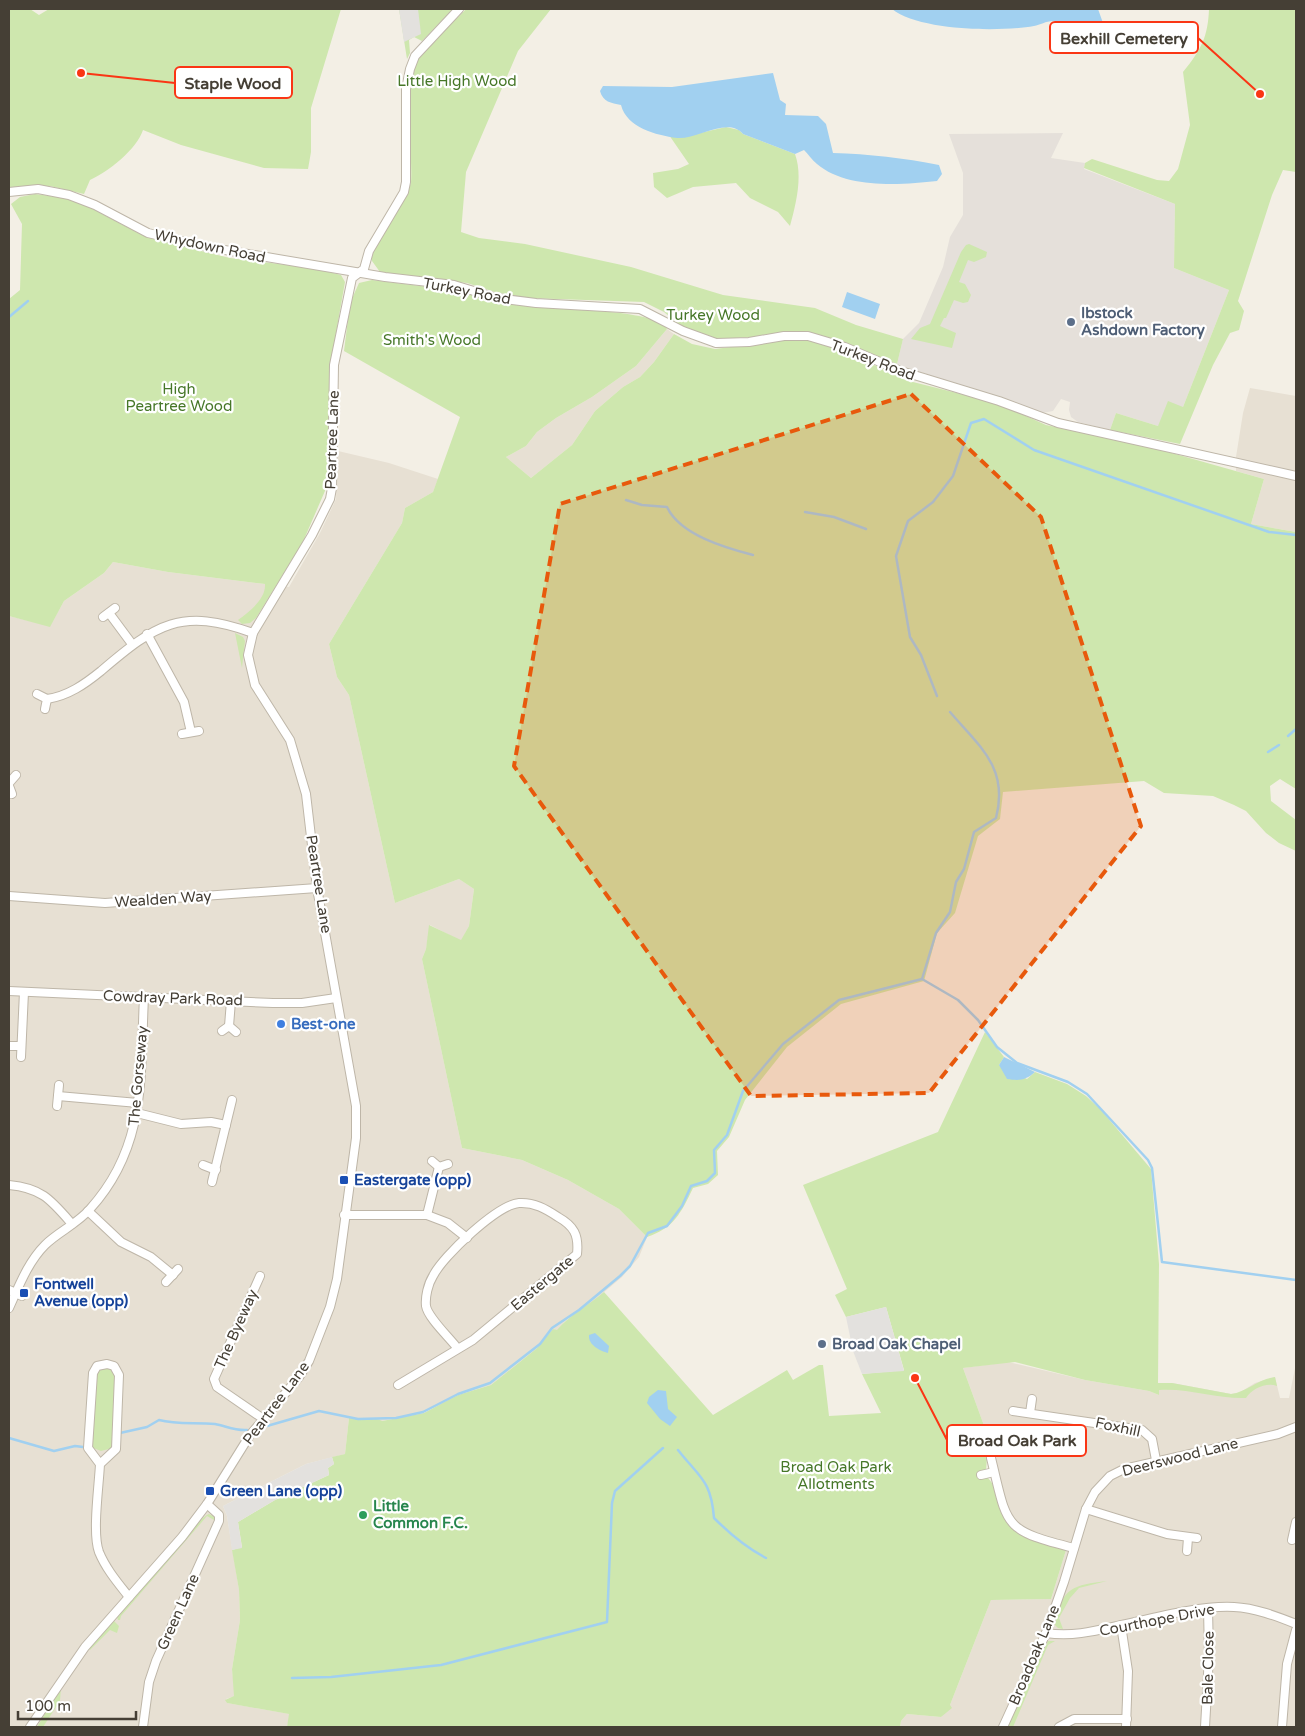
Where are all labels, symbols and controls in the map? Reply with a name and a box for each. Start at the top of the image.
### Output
callout: Bexhill Cemetery [1050,22,1198,53]
text: Bexhill Cemetery [1060,29,1188,49]
callout: Staple Wood [175,67,292,98]
park label: Little High Wood [397,72,517,90]
text: Staple Wood [185,74,281,94]
street label: Whydown Road [153,225,267,267]
street label: Turkey Road [421,274,513,308]
place label: Ibstock Ashdown Factory [1081,304,1205,340]
park label: Turkey Wood [666,306,760,324]
marker: Ibstock Ashdown Factory [1065,316,1077,328]
park label: Smith's Wood [383,331,481,349]
street label: Turkey Road [828,336,918,384]
park label: High Peartree Wood [126,380,232,415]
street label: Peartree Lane [321,390,343,490]
street label: Peartree Lane [302,834,336,934]
street label: Wealden Way [114,887,212,911]
street label: Cowdray Park Road [103,987,243,1009]
place label: Best-one [291,1015,356,1033]
marker: Best-one [275,1018,287,1030]
street label: The Gorseway [125,1025,151,1127]
place label: Eastergate (opp) [354,1171,471,1190]
marker: Eastergate (opp) [338,1174,350,1186]
street label: Eastergate [507,1252,577,1314]
place label: Fontwell Avenue (opp) [34,1275,129,1311]
street label: The Byeway [210,1286,262,1372]
marker: Fontwell Avenue (opp) [18,1287,30,1299]
place label: Broad Oak Chapel [832,1335,961,1354]
marker: Broad Oak Chapel [816,1338,828,1350]
street label: Peartree Lane [239,1358,313,1448]
street label: Foxhill [1094,1413,1142,1441]
callout: Broad Oak Park [947,1425,1086,1456]
text: Broad Oak Park [958,1431,1077,1451]
street label: Deerswood Lane [1120,1434,1240,1480]
park label: Broad Oak Park Allotments [780,1458,892,1493]
place label: Green Lane (opp) [220,1482,342,1501]
marker: Green Lane (opp) [204,1485,216,1497]
place label: Little Common F.C. [373,1497,468,1532]
marker: Little Common F.C. [357,1509,369,1521]
street label: Green Lane [153,1571,203,1653]
street label: Courthope Drive [1098,1600,1216,1640]
street label: Broadoak Lane [1005,1602,1063,1708]
street label: Bale Close [1198,1631,1218,1705]
scale bar [18,1688,135,1720]
text: 100 m [25,1697,71,1715]

